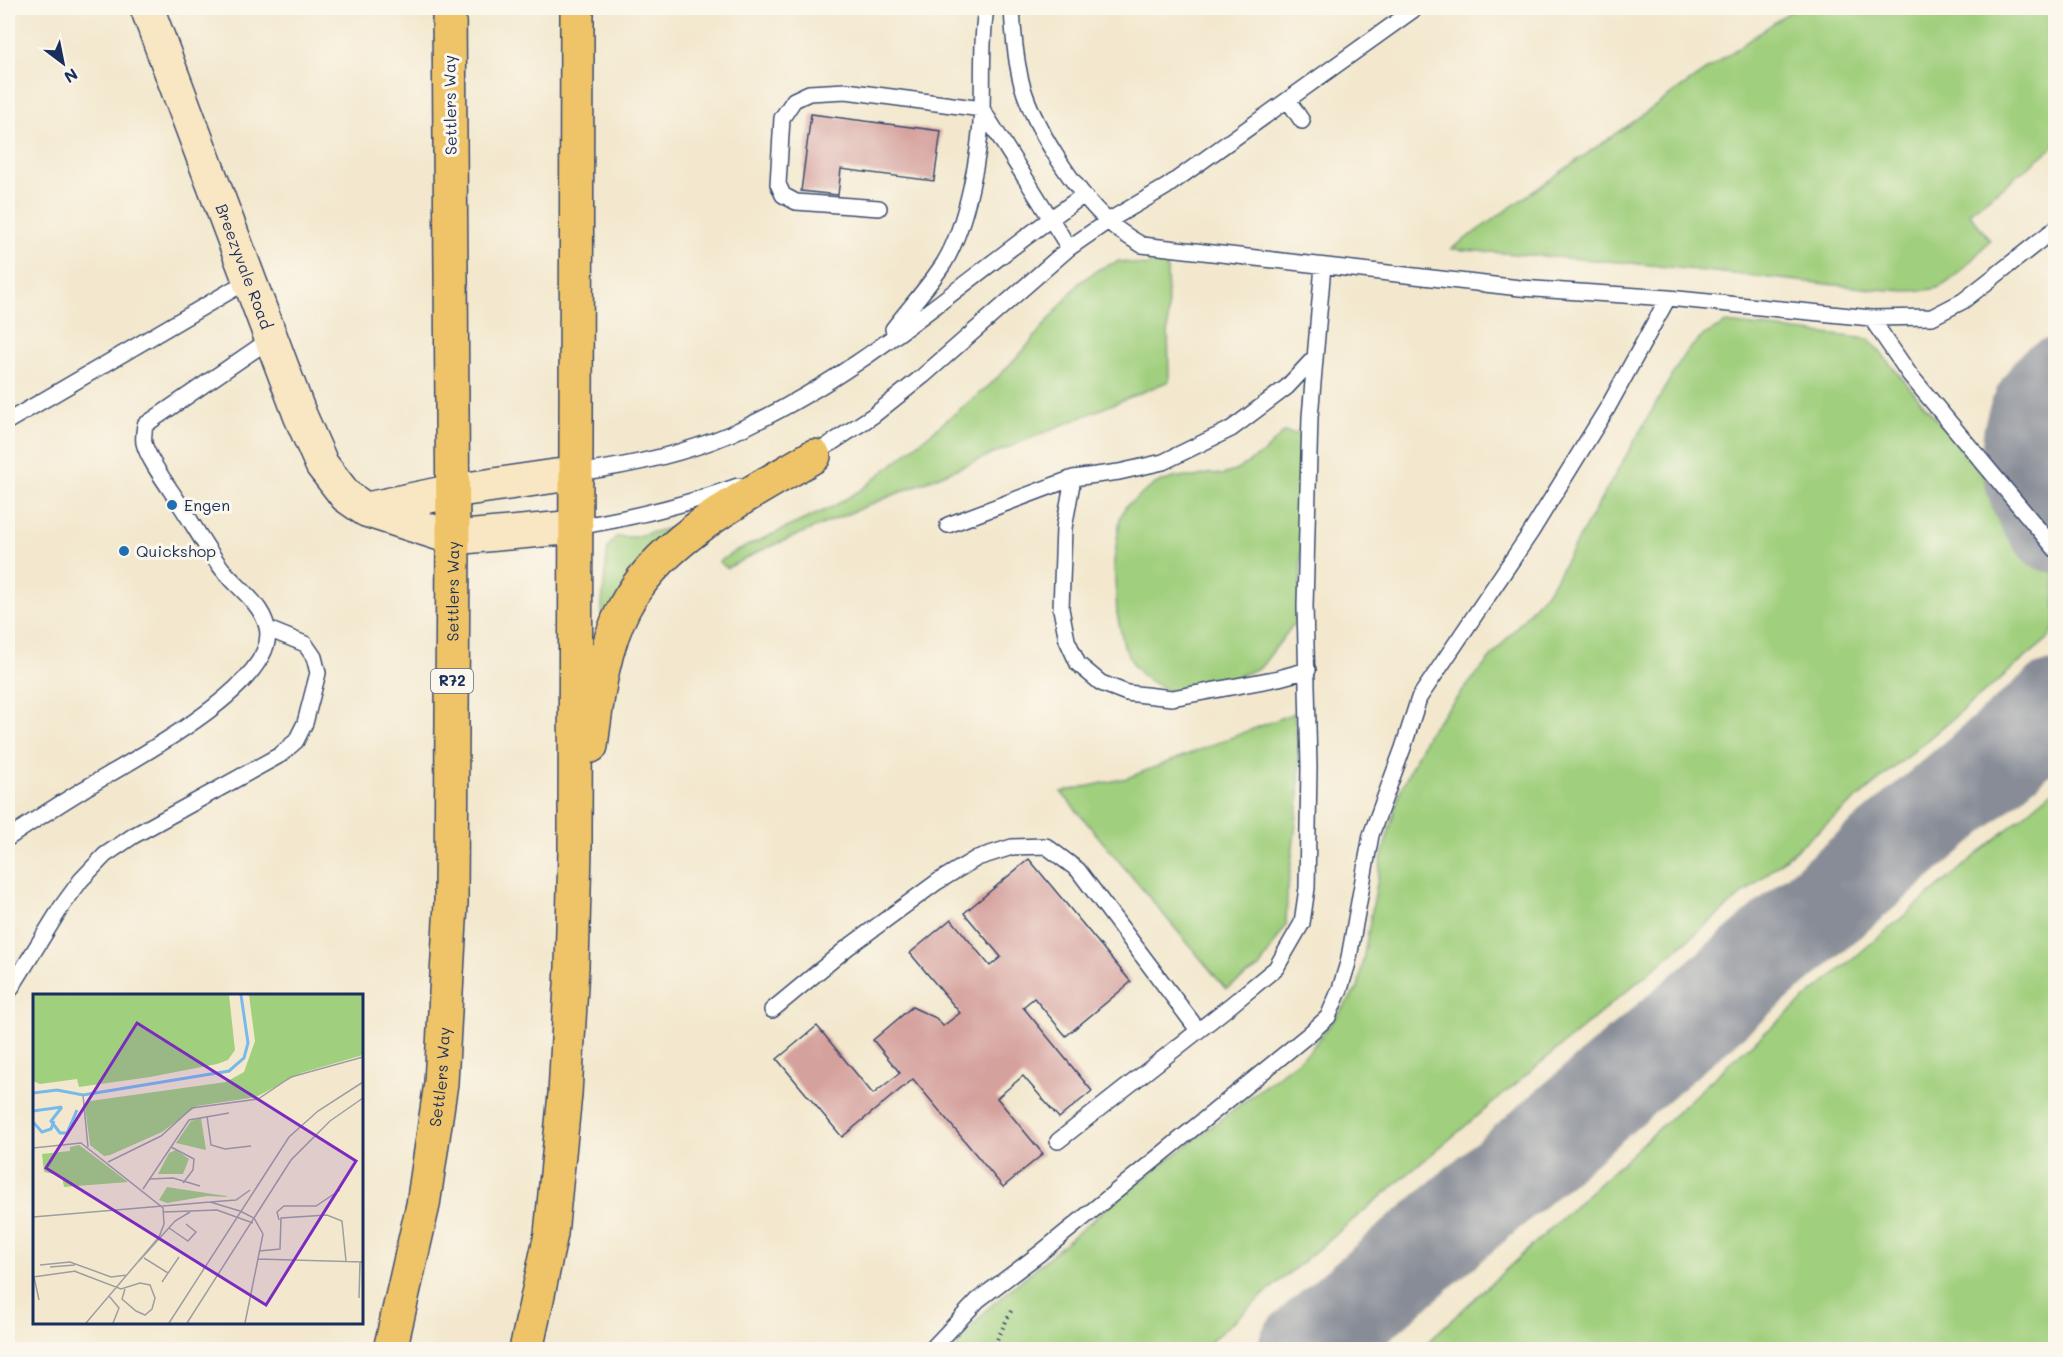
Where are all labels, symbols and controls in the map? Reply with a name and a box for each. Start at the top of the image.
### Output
north arrow [33,33,93,93]
street label: Settlers Way [438,55,461,155]
text: N [60,64,82,88]
street label: Breezyvale Road [211,200,278,332]
place label: Engen [184,494,230,515]
marker: Engen [165,498,179,512]
place label: Quickshop [136,540,216,561]
street label: Settlers Way [441,541,463,642]
marker: Quickshop [117,544,131,558]
road number: R72 [431,669,473,693]
inset map [33,994,363,1324]
street label: Settlers Way [424,1026,454,1128]

